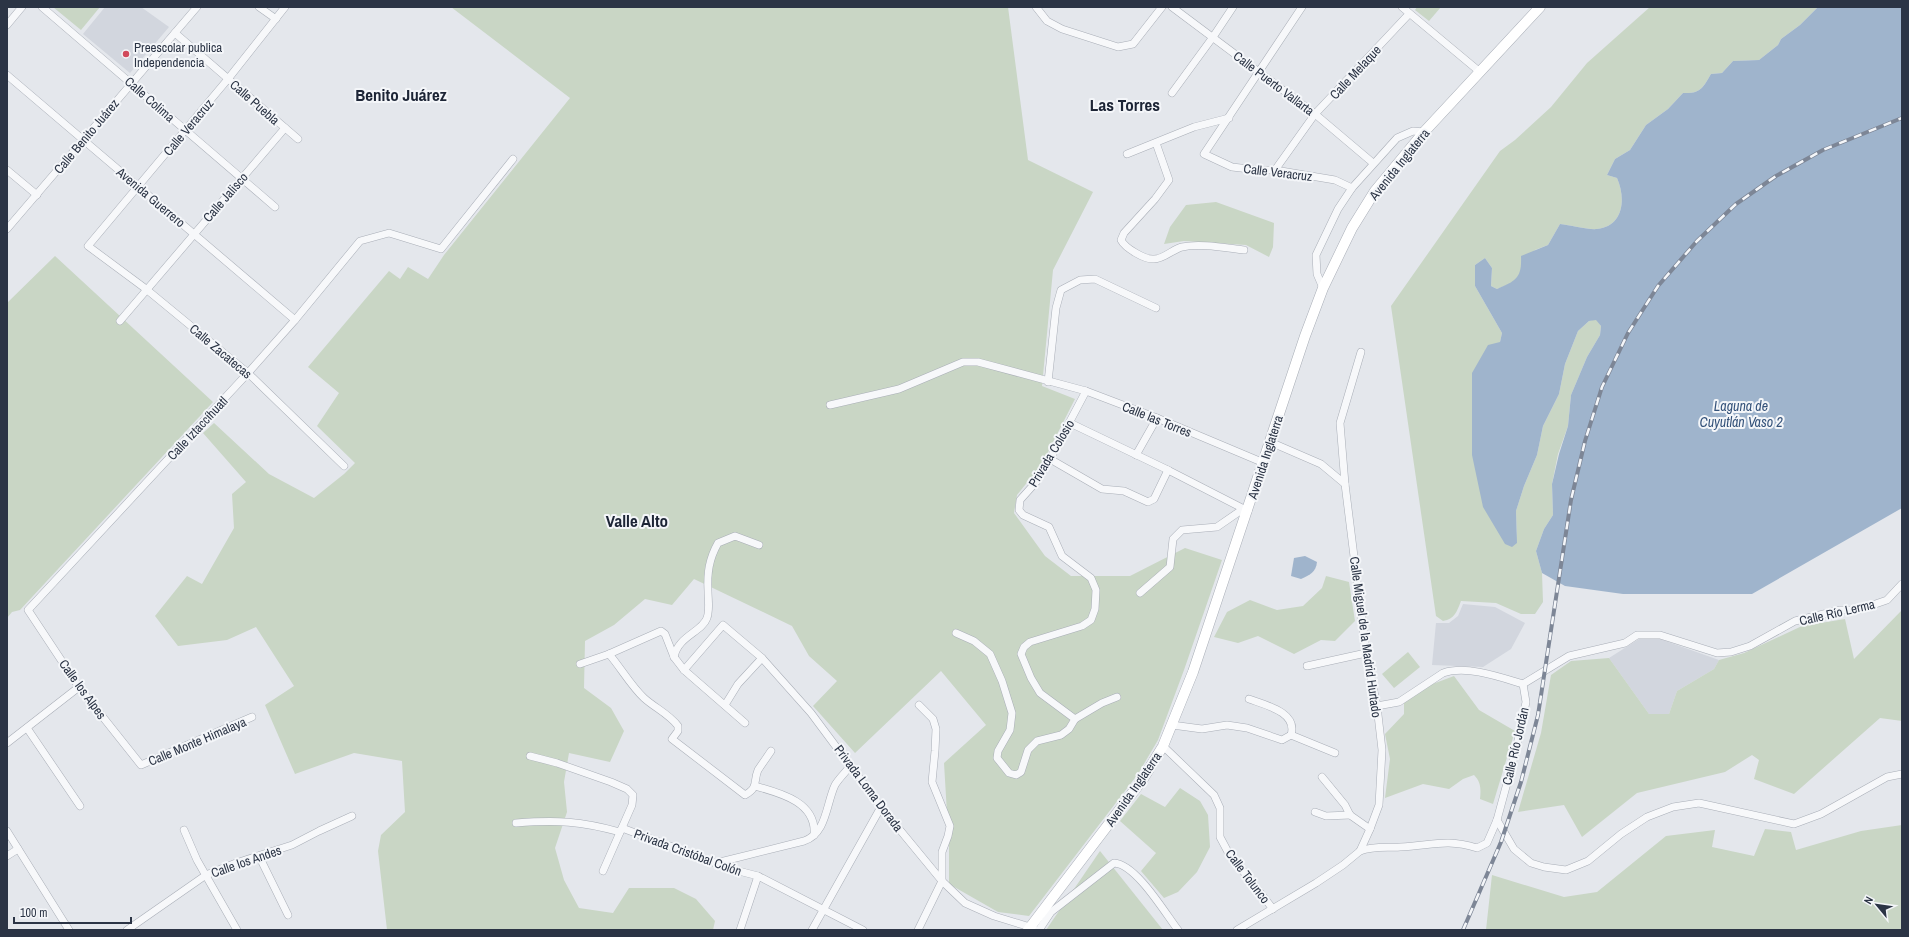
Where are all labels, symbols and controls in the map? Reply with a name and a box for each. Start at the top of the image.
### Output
place label: Preescolar publica Independencia [134,39,222,71]
street label: Calle Melaque [1326,42,1385,103]
street label: Calle Puerto Vallarta [1230,47,1318,119]
marker: Preescolar publica Independencia [121,49,131,59]
street label: Calle Colima [121,73,178,126]
street label: Calle Puebla [226,76,283,129]
district label: Benito Juárez [355,83,447,106]
district label: Las Torres [1090,93,1160,116]
street label: Calle Benito Juárez [50,95,123,177]
street label: Calle Veracruz [160,95,217,159]
street label: Avenida Inglaterra [1365,125,1433,204]
street label: Calle Veracruz [1242,160,1313,185]
street label: Avenida Guerrero [112,163,189,231]
street label: Calle Jalisco [199,169,252,226]
street label: Calle Zacatecas [186,320,255,382]
street label: Calle Iztaccíhuatl [163,393,231,464]
water label: Laguna de Cuyutlán Vaso 2 [1699,397,1783,431]
street label: Calle las Torres [1120,398,1194,441]
street label: Avenida Inglaterra [1244,413,1287,502]
street label: Privada Colosio [1025,416,1078,490]
district label: Valle Alto [606,509,668,532]
street label: Calle Miguel de la Madrid Hurtado [1346,555,1385,719]
street label: Calle Río Lerma [1798,596,1877,629]
street label: Calle los Alpes [55,656,110,723]
street label: Calle Río Jordán [1498,705,1533,787]
street label: Calle Monte Himalaya [146,713,249,770]
street label: Privada Loma Dorada [830,742,907,835]
street label: Avenida Inglaterra [1101,749,1165,831]
street label: Privada Cristóbal Colón [632,825,744,880]
street label: Calle los Andes [209,841,284,881]
street label: Calle Tolunco [1222,846,1274,907]
north arrow [1857,885,1897,925]
text: N [1861,894,1876,906]
scale bar [14,899,131,925]
text: 100 m [20,905,47,921]

